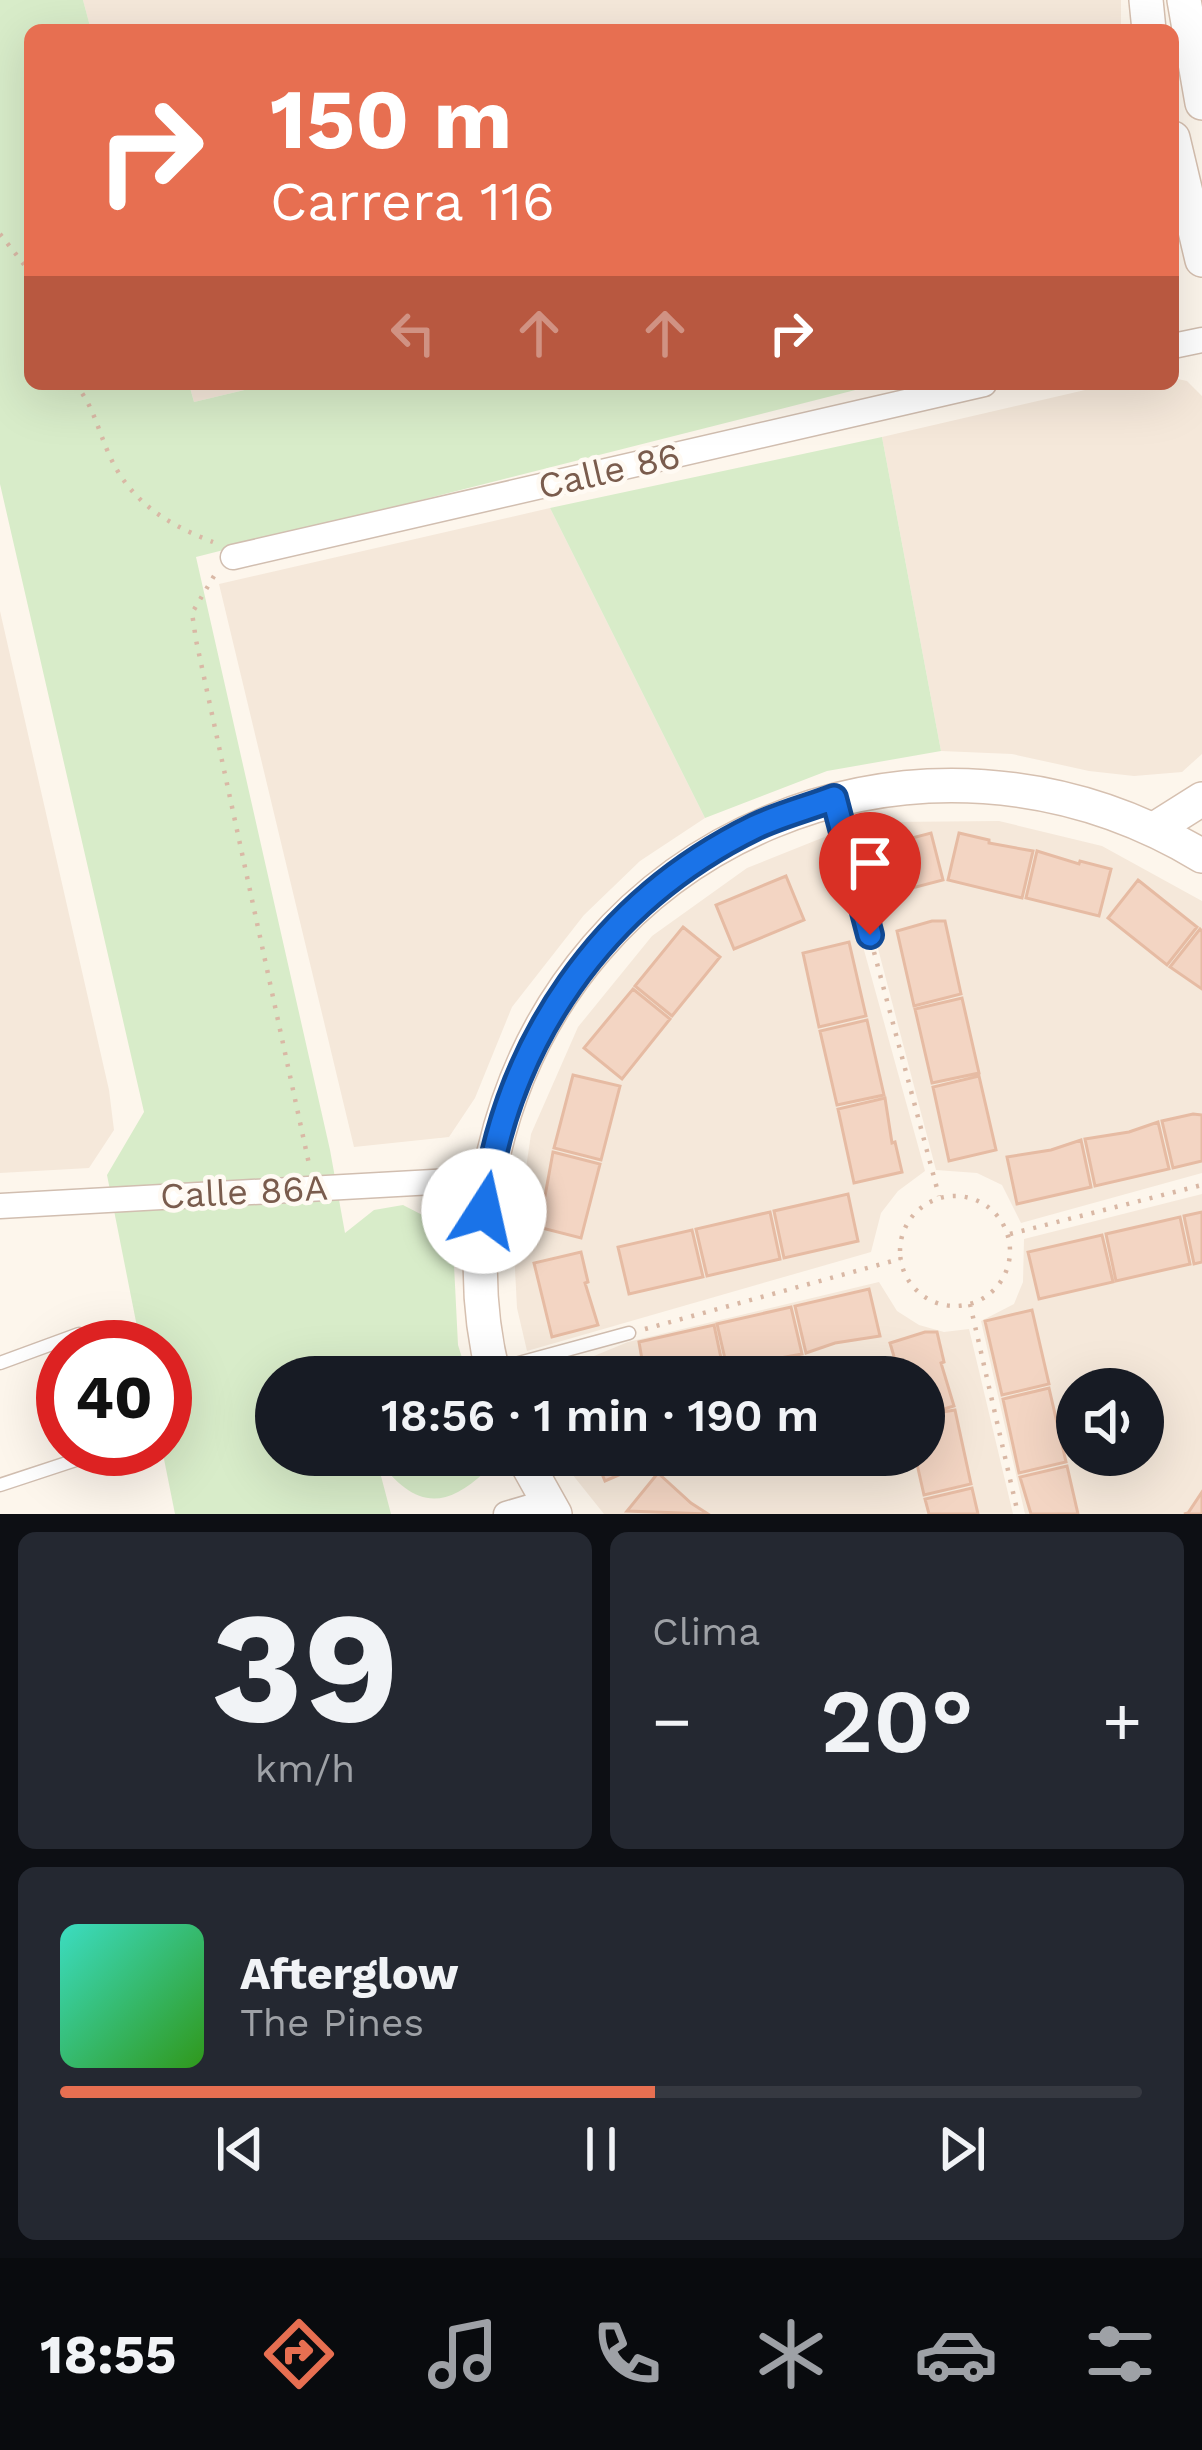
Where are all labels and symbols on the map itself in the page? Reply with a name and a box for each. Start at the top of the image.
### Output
street label: Calle 86 [534,434,684,508]
pin [819,812,921,935]
position arrow [421,1148,547,1274]
street label: Calle 86A [159,1167,329,1217]
speed limit sign: 40 [36,1320,192,1476]

